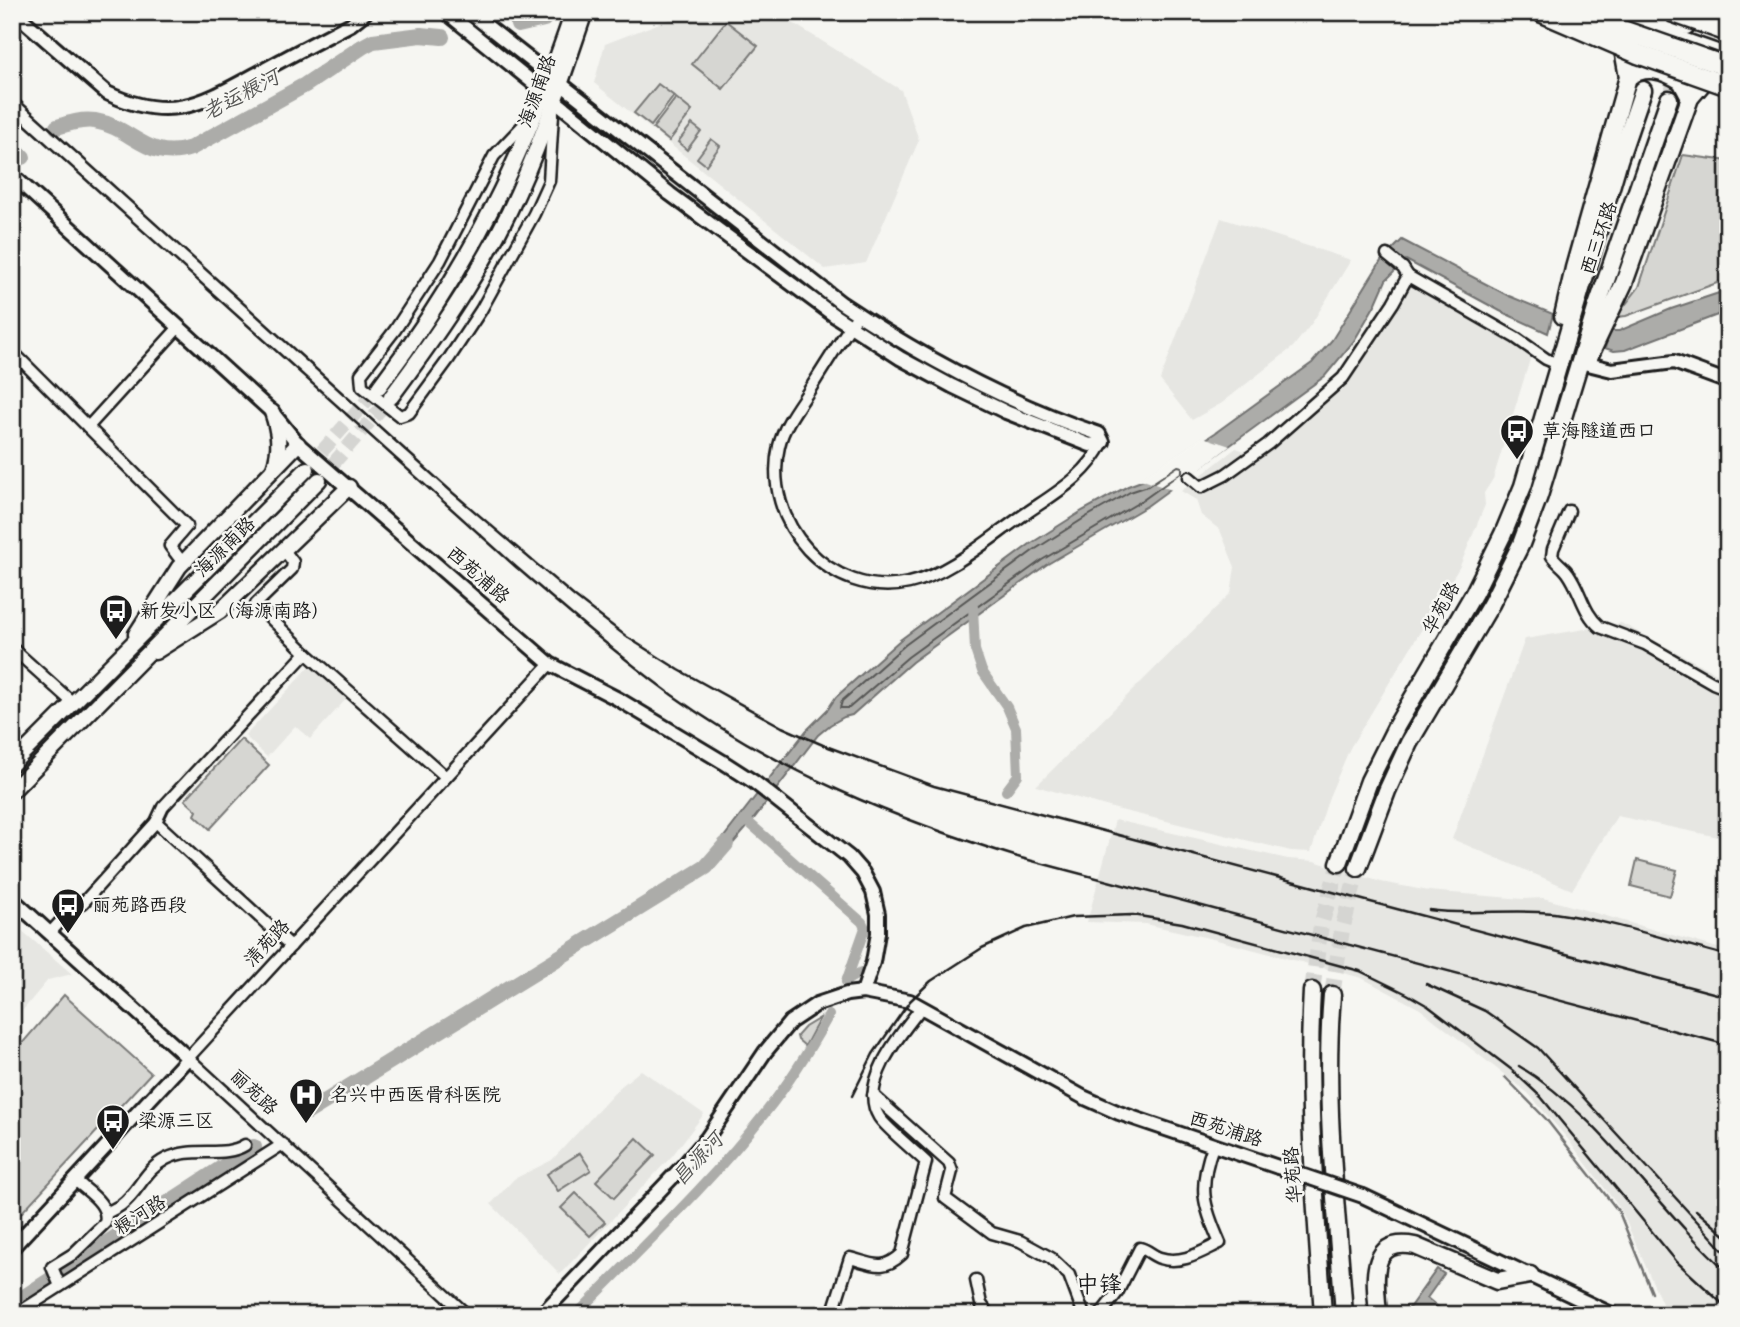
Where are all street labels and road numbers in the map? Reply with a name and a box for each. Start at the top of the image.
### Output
street label: 海源南路 [513,51,561,131]
street label: 西三环路 [1575,198,1623,278]
street label: 海源南路 [190,512,260,582]
street label: 西苑浦路 [441,541,515,609]
street label: 华苑路 [1417,577,1465,639]
street label: 清苑路 [239,914,295,972]
street label: 丽苑路 [225,1064,283,1120]
street label: 西苑浦路 [1186,1106,1266,1152]
street label: 华苑路 [1279,1146,1307,1204]
street label: 粮河路 [109,1190,171,1240]

